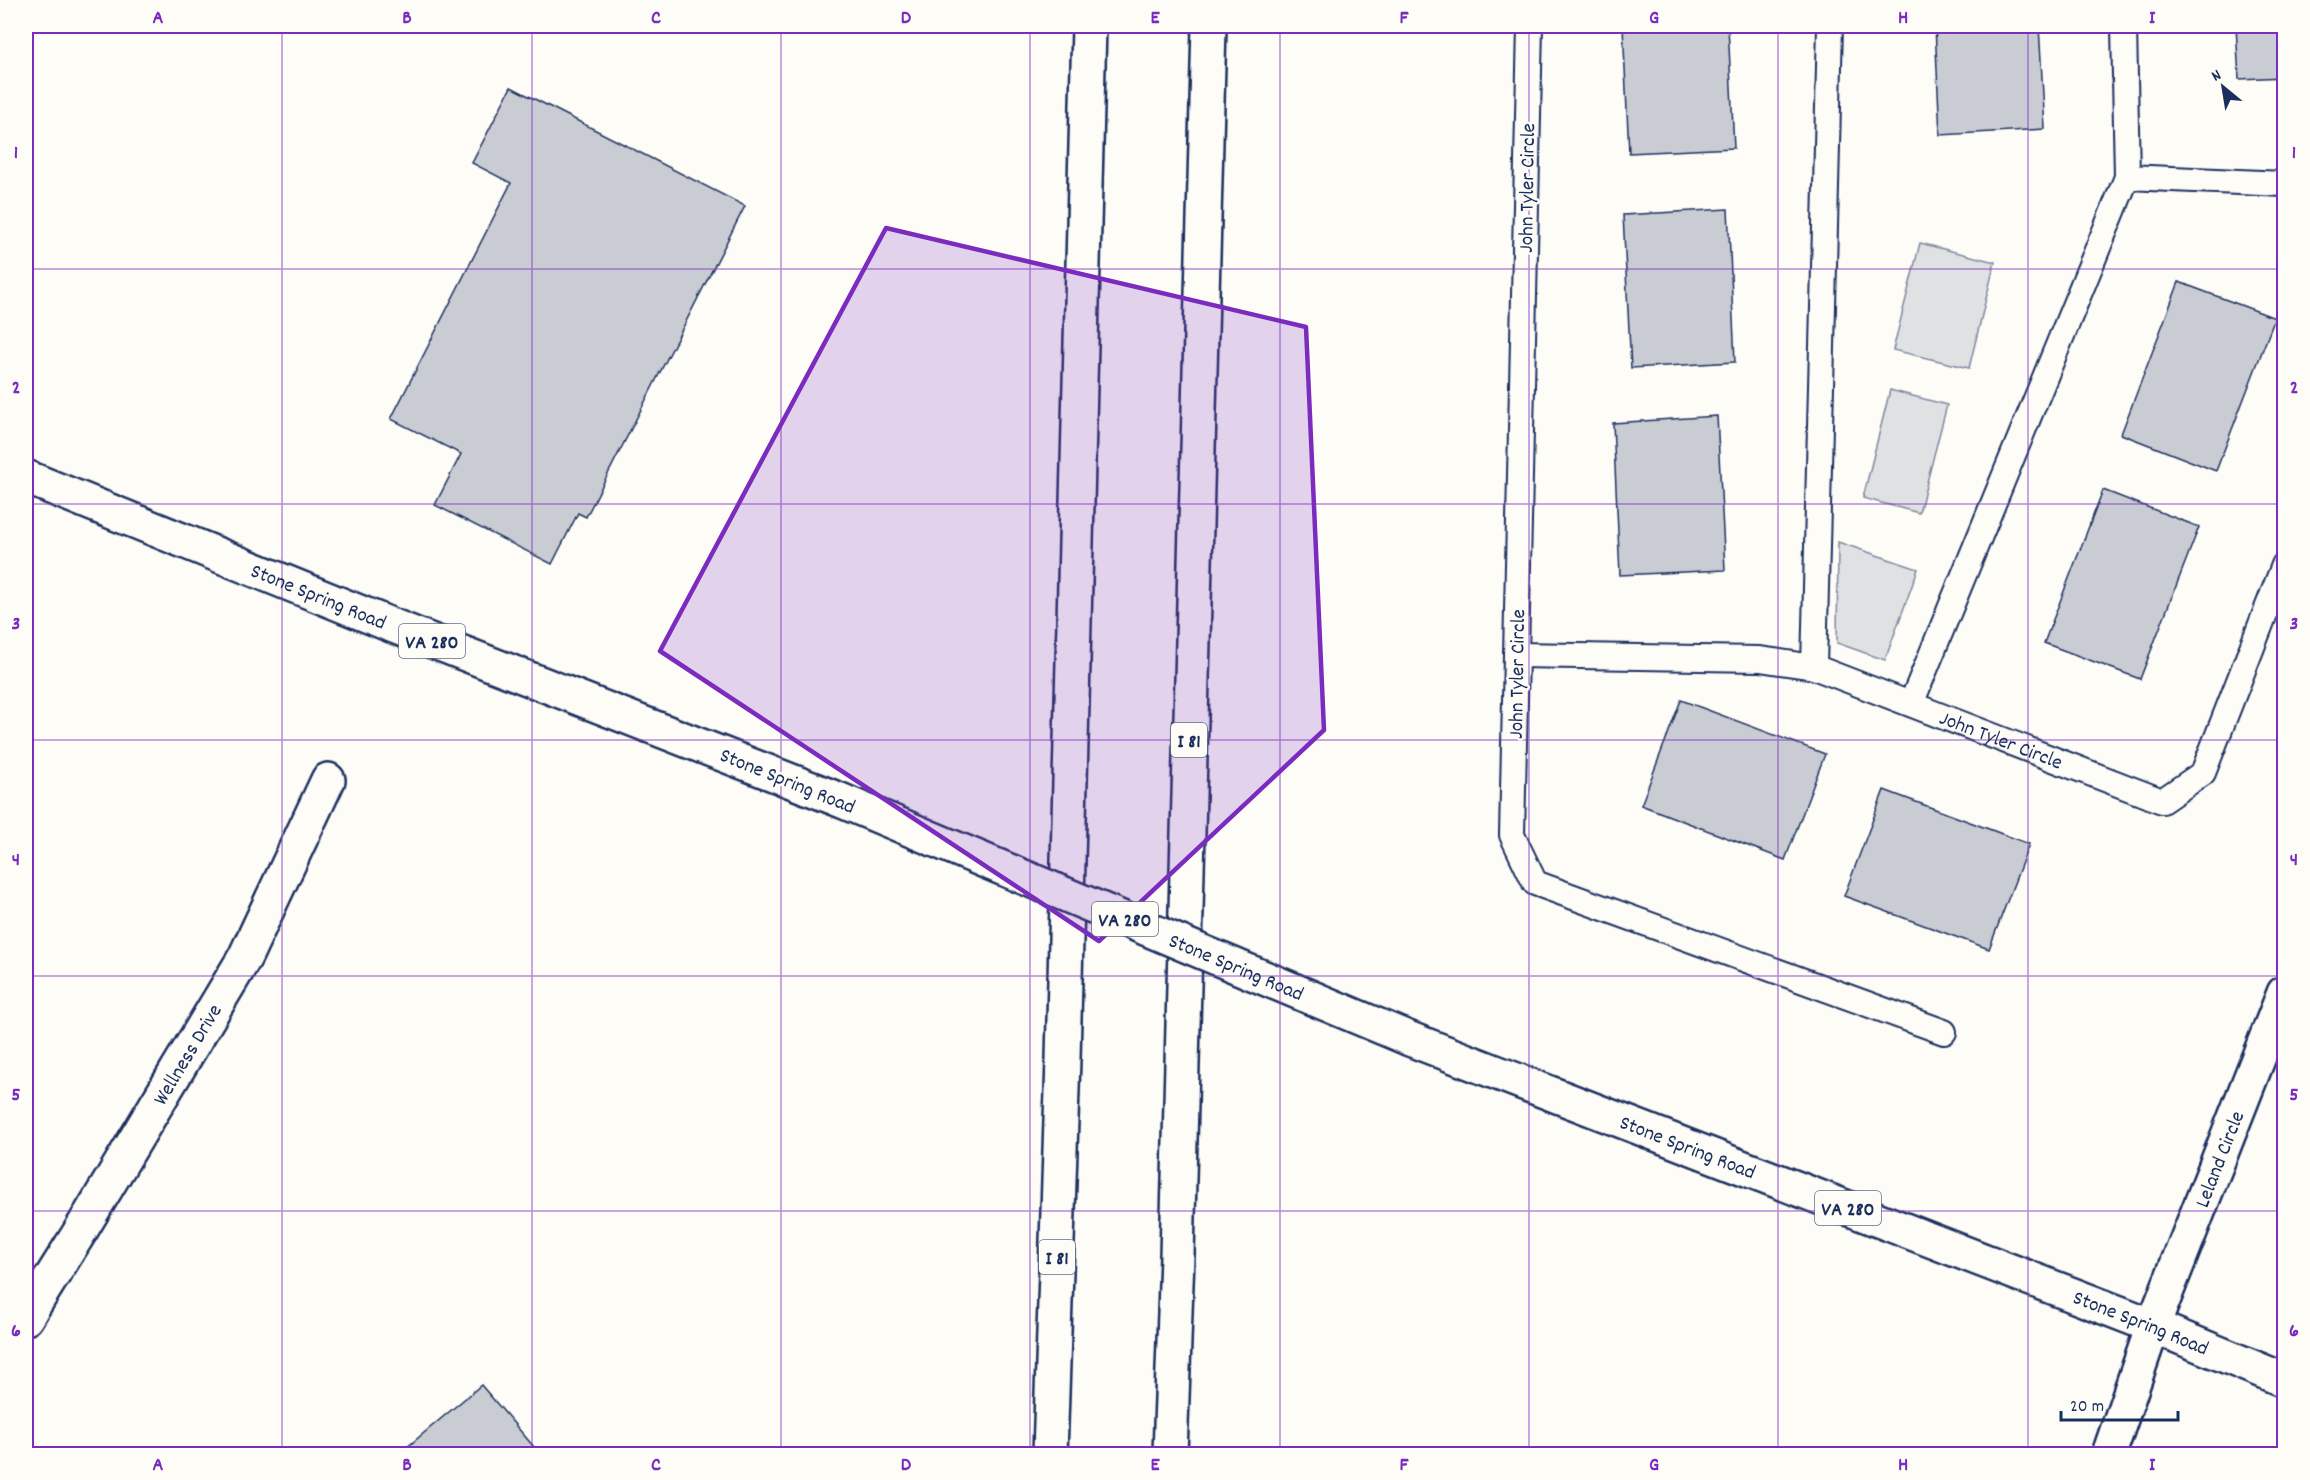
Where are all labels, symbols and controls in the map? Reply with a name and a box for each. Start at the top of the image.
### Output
text: A [153,5,164,33]
text: B [402,5,412,33]
text: C [651,5,661,33]
text: D [901,5,912,33]
text: E [1150,5,1160,33]
text: F [1400,5,1410,33]
text: G [1649,5,1659,33]
text: H [1898,5,1908,33]
text: I [2149,5,2156,33]
north arrow [2193,57,2253,117]
text: N [2208,64,2226,88]
street label: John Tyler Circle [1513,123,1545,253]
text: 1 [14,140,18,168]
text: 1 [2292,140,2296,168]
text: 2 [12,375,20,403]
text: 2 [2290,375,2298,403]
street label: Stone Spring Road [245,558,390,639]
street label: John Tyler Circle [1503,609,1535,739]
text: 3 [12,611,20,639]
text: 3 [2290,611,2298,639]
road number: VA 280 [399,624,465,658]
street label: John Tyler Circle [1934,705,2066,779]
road number: I 81 [1171,723,1207,757]
street label: Stone Spring Road [715,742,859,824]
text: 4 [12,847,20,875]
text: 4 [2290,847,2298,875]
road number: VA 280 [1092,902,1158,936]
street label: Stone Spring Road [1163,927,1307,1011]
street label: Wellness Drive [147,999,231,1112]
text: 5 [11,1082,21,1110]
text: 5 [2289,1082,2299,1110]
street label: Leland Circle [2189,1107,2254,1213]
street label: Stone Spring Road [1614,1109,1759,1189]
road number: VA 280 [1815,1191,1881,1225]
road number: I 81 [1039,1240,1075,1274]
street label: Stone Spring Road [2068,1284,2212,1365]
text: 6 [11,1318,21,1346]
text: 6 [2289,1318,2299,1346]
scale bar [2061,1384,2178,1422]
text: 20 m [2070,1395,2104,1420]
text: A [153,1452,164,1480]
text: B [402,1452,412,1480]
text: C [651,1452,661,1480]
text: D [901,1452,912,1480]
text: E [1150,1452,1160,1480]
text: F [1400,1452,1410,1480]
text: G [1649,1452,1659,1480]
text: H [1898,1452,1908,1480]
text: I [2149,1452,2156,1480]

